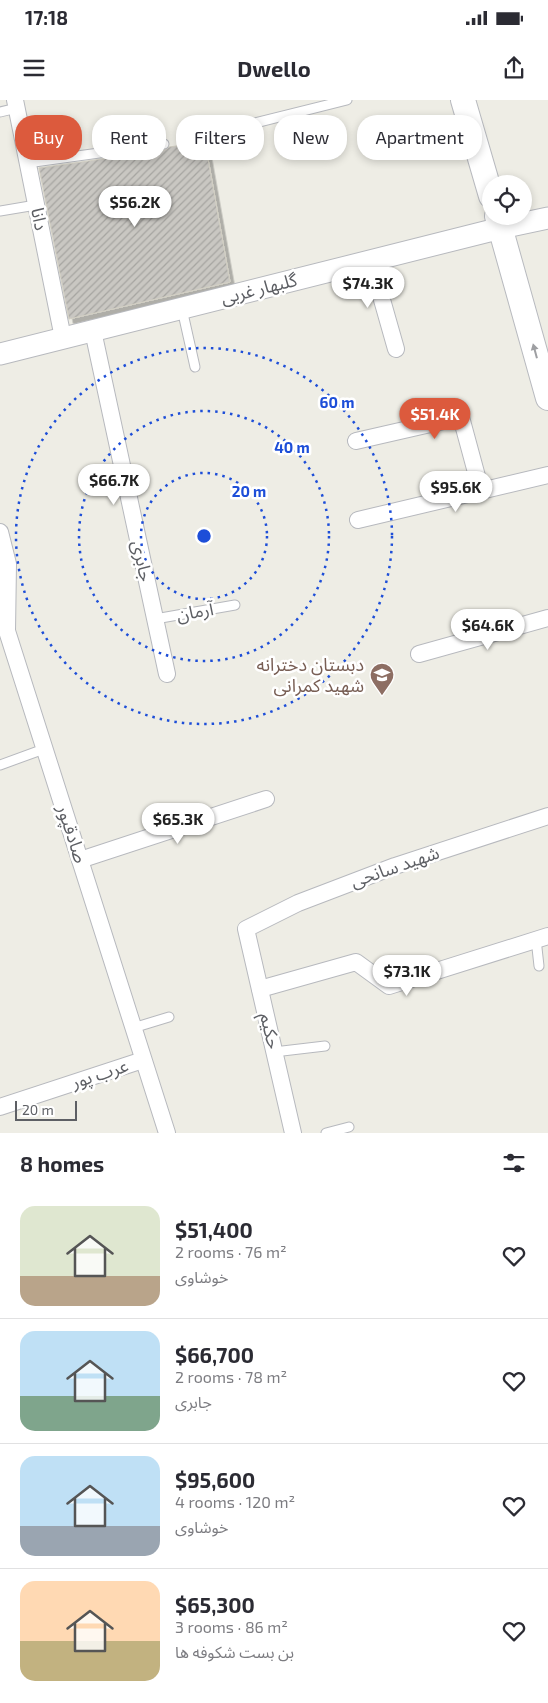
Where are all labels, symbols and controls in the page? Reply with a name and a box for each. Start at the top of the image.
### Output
text: 17:18 [25,6,68,29]
icon: menu [20,54,48,82]
icon: share [500,54,528,82]
text: Dwello [237,55,311,81]
chip: Buy [15,115,82,160]
chip: Rent [92,115,166,160]
chip: Filters [176,115,264,160]
chip: New [274,115,347,160]
chip: Apartment [357,115,482,160]
map controls [482,175,532,225]
button: locate [482,175,532,225]
pin: $56.2K [94,186,176,228]
text: $56.2K [110,192,160,211]
street label: دانا [27,205,53,232]
pin: $74.3K [327,266,409,309]
street label: گلبهار غربی [218,268,300,309]
text: $74.3K [342,273,394,292]
one-way arrow [531,344,539,359]
text: 60 m [320,393,354,411]
pin: $51.4K [394,398,476,440]
text: $51.4K [410,404,460,423]
text: 40 m [274,438,310,456]
pin: $66.7K [73,464,155,506]
text: $66.7K [89,470,139,489]
pin: $95.6K [415,470,497,513]
text: $95.6K [430,477,482,496]
text: 20 m [232,482,266,500]
centre of rings [195,527,213,545]
street label: جابری [127,538,158,584]
street label: آرمان [175,597,216,626]
pin: $64.6K [447,608,529,651]
text: $64.6K [462,615,514,634]
place label: دبستان دخترانه شهید کمرانی [257,653,364,697]
school or university icon: دبستان دخترانه شهید کمرانی [369,662,395,696]
street label: صادقپور [52,801,93,866]
pin: $65.3K [137,802,219,845]
text: $65.3K [153,809,203,828]
street label: شهید سانحی [347,841,442,892]
pin: $73.1K [366,954,448,997]
text: $73.1K [383,961,431,980]
street label: حکیم [253,1010,286,1052]
street label: عرب پور [67,1054,131,1094]
scale bar [15,1098,78,1121]
text: 20 m [22,1101,54,1118]
icon: filters [500,1149,528,1177]
text: 8 homes [20,1151,104,1176]
text: $51,400 [175,1217,253,1242]
icon: home [60,1226,120,1286]
text: 2 rooms · 76 m² [175,1242,287,1261]
icon: heart [500,1242,528,1270]
text: خوشاوی [175,1267,229,1286]
text: $66,700 [175,1342,254,1367]
icon: home [60,1351,120,1411]
text: 2 rooms · 78 m² [175,1367,287,1386]
icon: heart [500,1367,528,1395]
text: جابری [175,1392,212,1411]
text: $95,600 [175,1467,255,1492]
icon: home [60,1476,120,1536]
text: 4 rooms · 120 m² [175,1492,295,1511]
icon: heart [500,1492,528,1520]
text: خوشاوی [175,1517,229,1536]
text: $65,300 [175,1592,255,1617]
icon: home [60,1601,120,1661]
text: 3 rooms · 86 m² [175,1617,288,1636]
icon: heart [500,1617,528,1645]
text: بن بست شکوفه ها [175,1642,294,1661]

